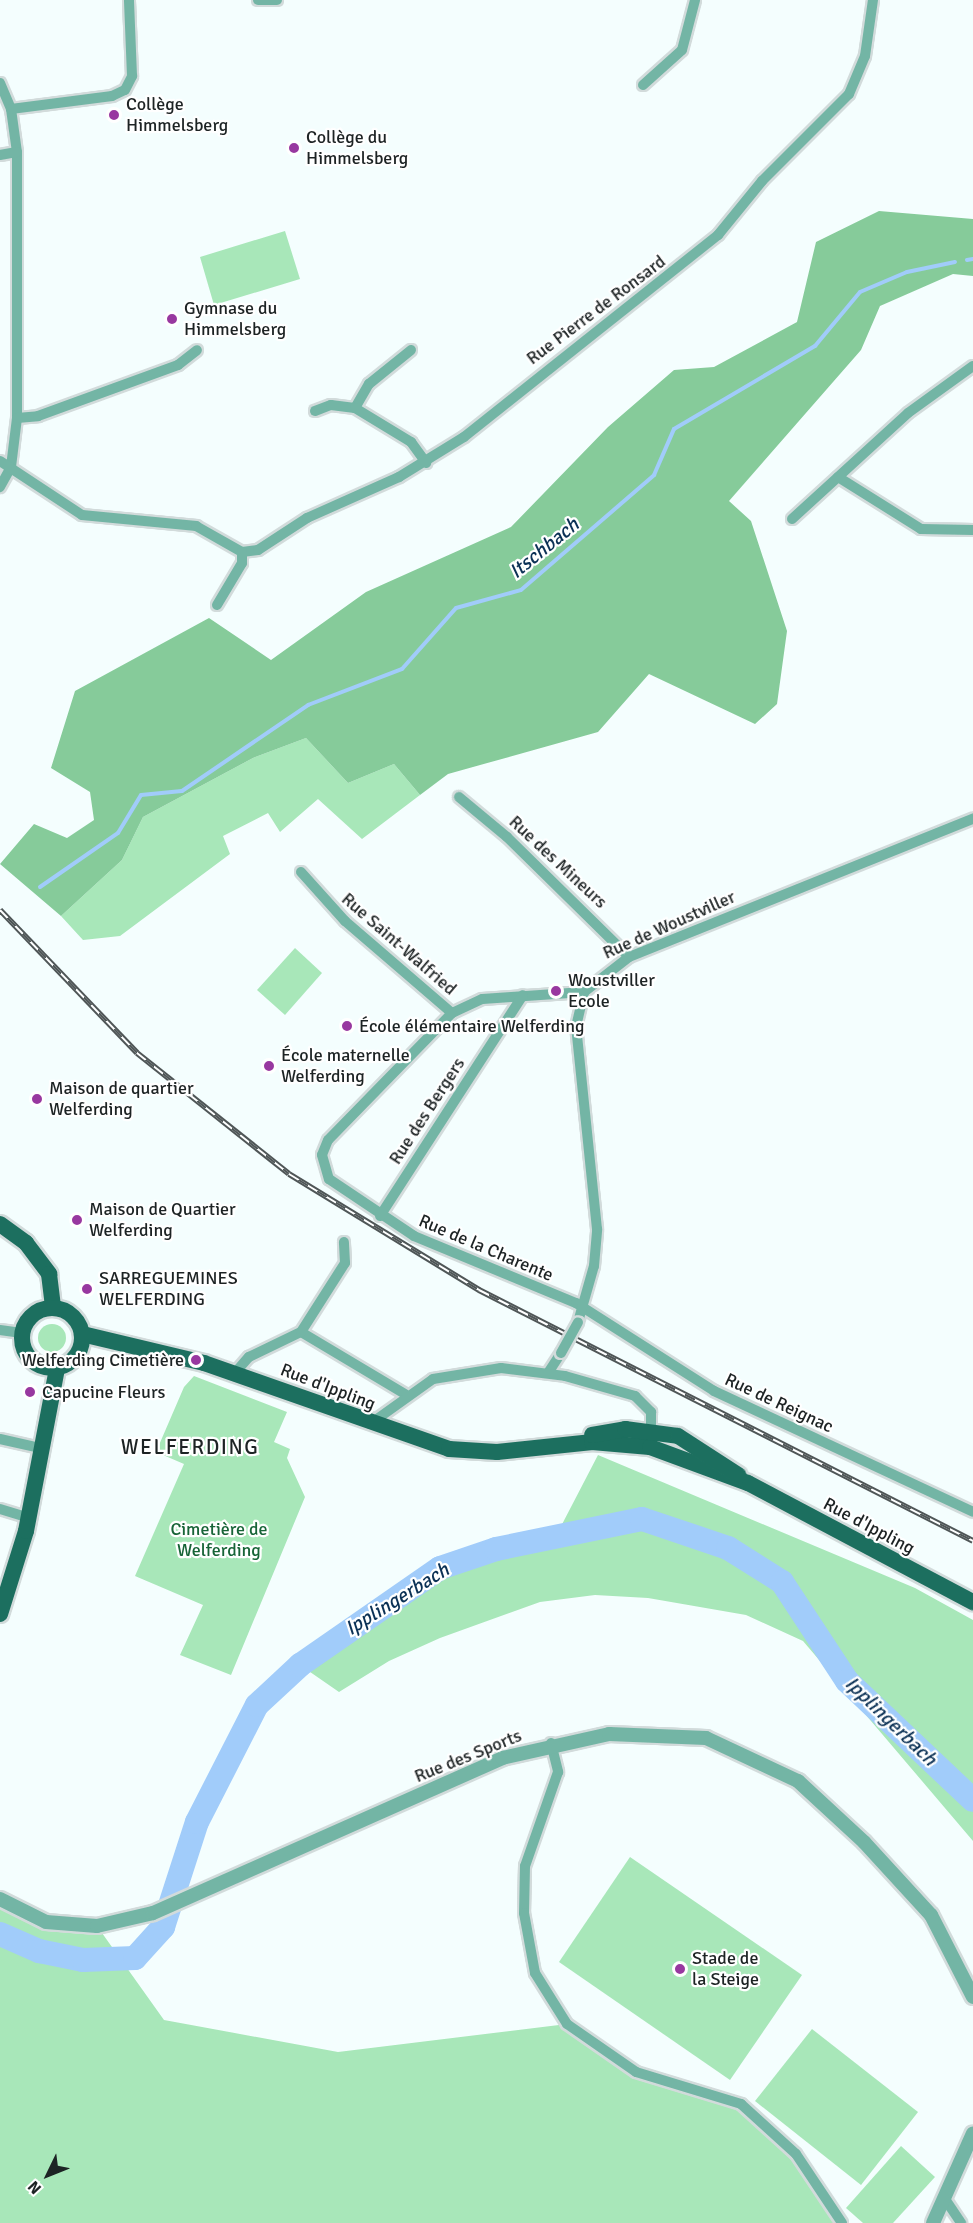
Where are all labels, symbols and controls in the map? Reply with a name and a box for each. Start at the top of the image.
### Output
place label: Collège Himmelsberg [126,94,228,136]
marker: Collège Himmelsberg [107,108,121,122]
place label: Collège du Himmelsberg [306,127,408,170]
marker: Collège du Himmelsberg [287,141,301,155]
street label: Rue Pierre de Ronsard [522,251,670,369]
place label: Gymnase du Himmelsberg [184,298,286,340]
marker: Gymnase du Himmelsberg [165,312,179,326]
water label: Itschbach [504,513,584,583]
street label: Rue des Mineurs [505,811,611,913]
street label: Rue de Woustviller [600,886,738,964]
street label: Rue Saint-Walfried [337,888,461,1000]
place label: Woustviller Ecole [568,970,655,1012]
marker: Woustviller Ecole [549,984,563,998]
place label: École élémentaire Welferding [359,1015,584,1037]
marker: École élémentaire Welferding [340,1019,354,1033]
place label: École maternelle Welferding [281,1045,410,1088]
street label: Rue des Bergers [384,1054,470,1168]
marker: École maternelle Welferding [262,1059,276,1073]
place label: Maison de quartier Welferding [49,1078,194,1120]
marker: Maison de quartier Welferding [30,1092,44,1106]
place label: Maison de Quartier Welferding [89,1199,236,1242]
street label: Rue de la Charente [415,1210,557,1286]
marker: Maison de Quartier Welferding [70,1213,84,1227]
place label: SARREGUEMINES WELFERDING [99,1268,238,1310]
marker: SARREGUEMINES WELFERDING [80,1282,94,1296]
place label: Welferding Cimetière [22,1349,184,1371]
marker: Welferding Cimetière [189,1353,203,1367]
street label: Rue d'Ippling [277,1359,379,1415]
street label: Rue de Reignac [721,1368,837,1438]
place label: Capucine Fleurs [42,1381,165,1403]
marker: Capucine Fleurs [23,1385,37,1399]
district label: WELFERDING [121,1434,259,1460]
street label: Rue d'Ippling [820,1493,918,1559]
park label: Cimetière de Welferding [170,1519,268,1562]
water label: Ipplingerbach [341,1558,453,1640]
water label: Ipplingerbach [840,1671,942,1771]
street label: Rue des Sports [411,1725,525,1787]
place label: Stade de la Steige [692,1948,759,1990]
marker: Stade de la Steige [673,1962,687,1976]
north arrow [18,2145,78,2205]
text: N [24,2176,46,2198]

